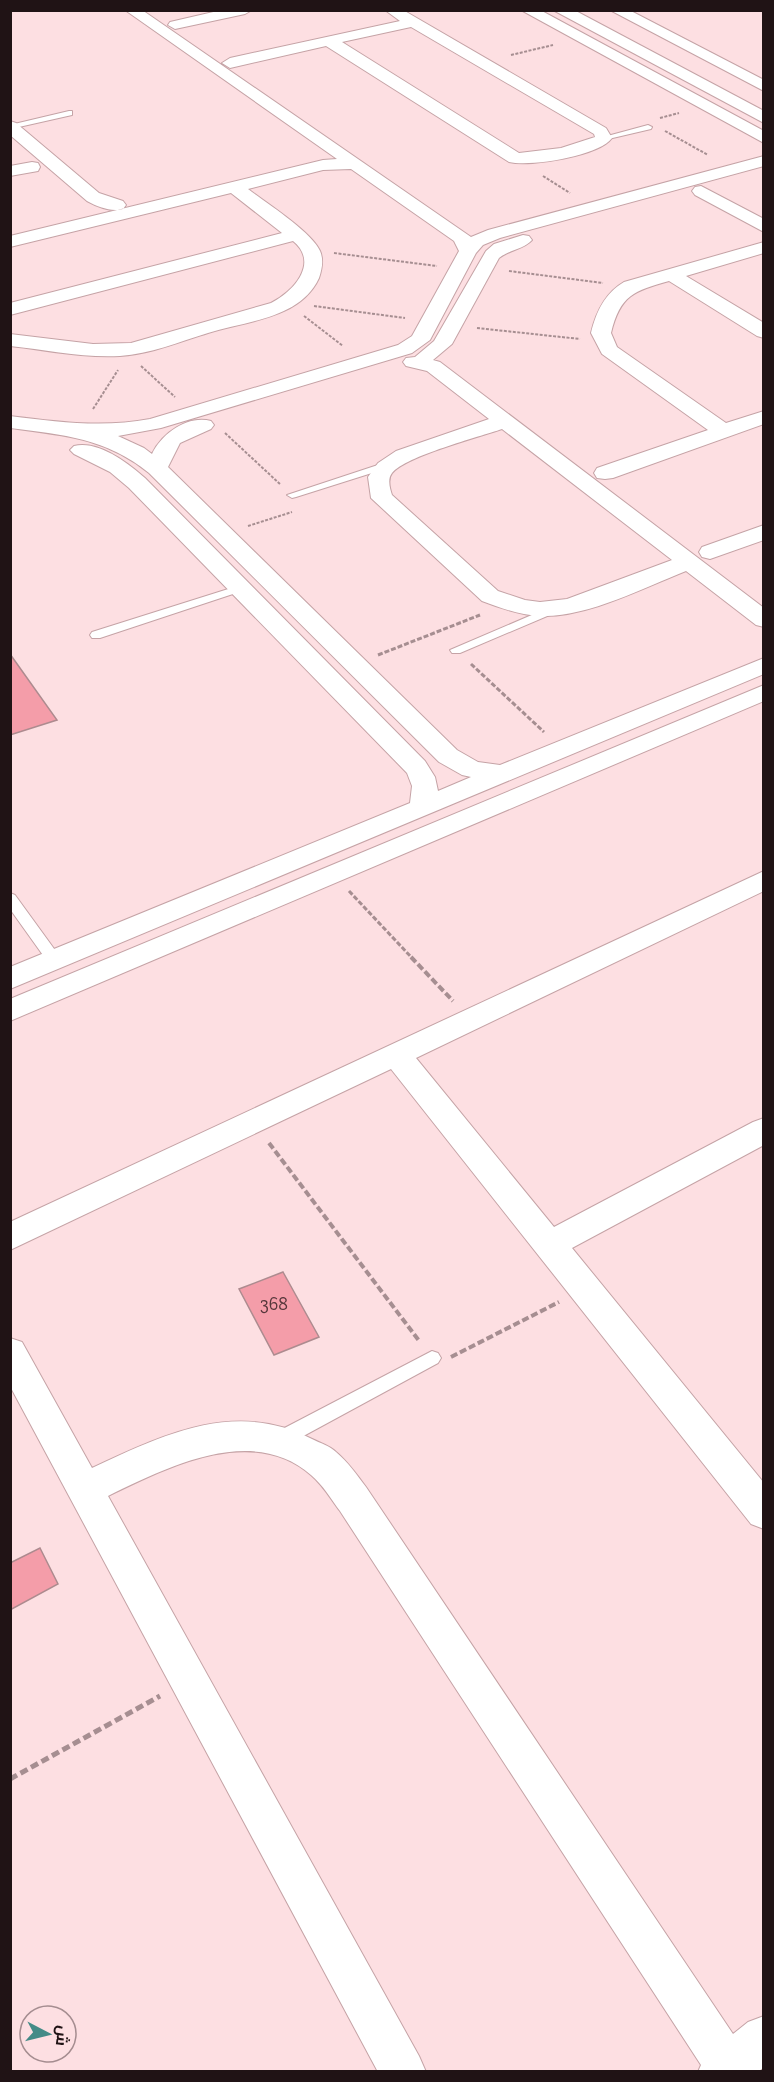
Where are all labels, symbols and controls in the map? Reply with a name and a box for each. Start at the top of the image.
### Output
house number: 368 [260,1293,288,1315]
north arrow [18,2004,78,2064]
text: ش [52,2024,73,2047]

